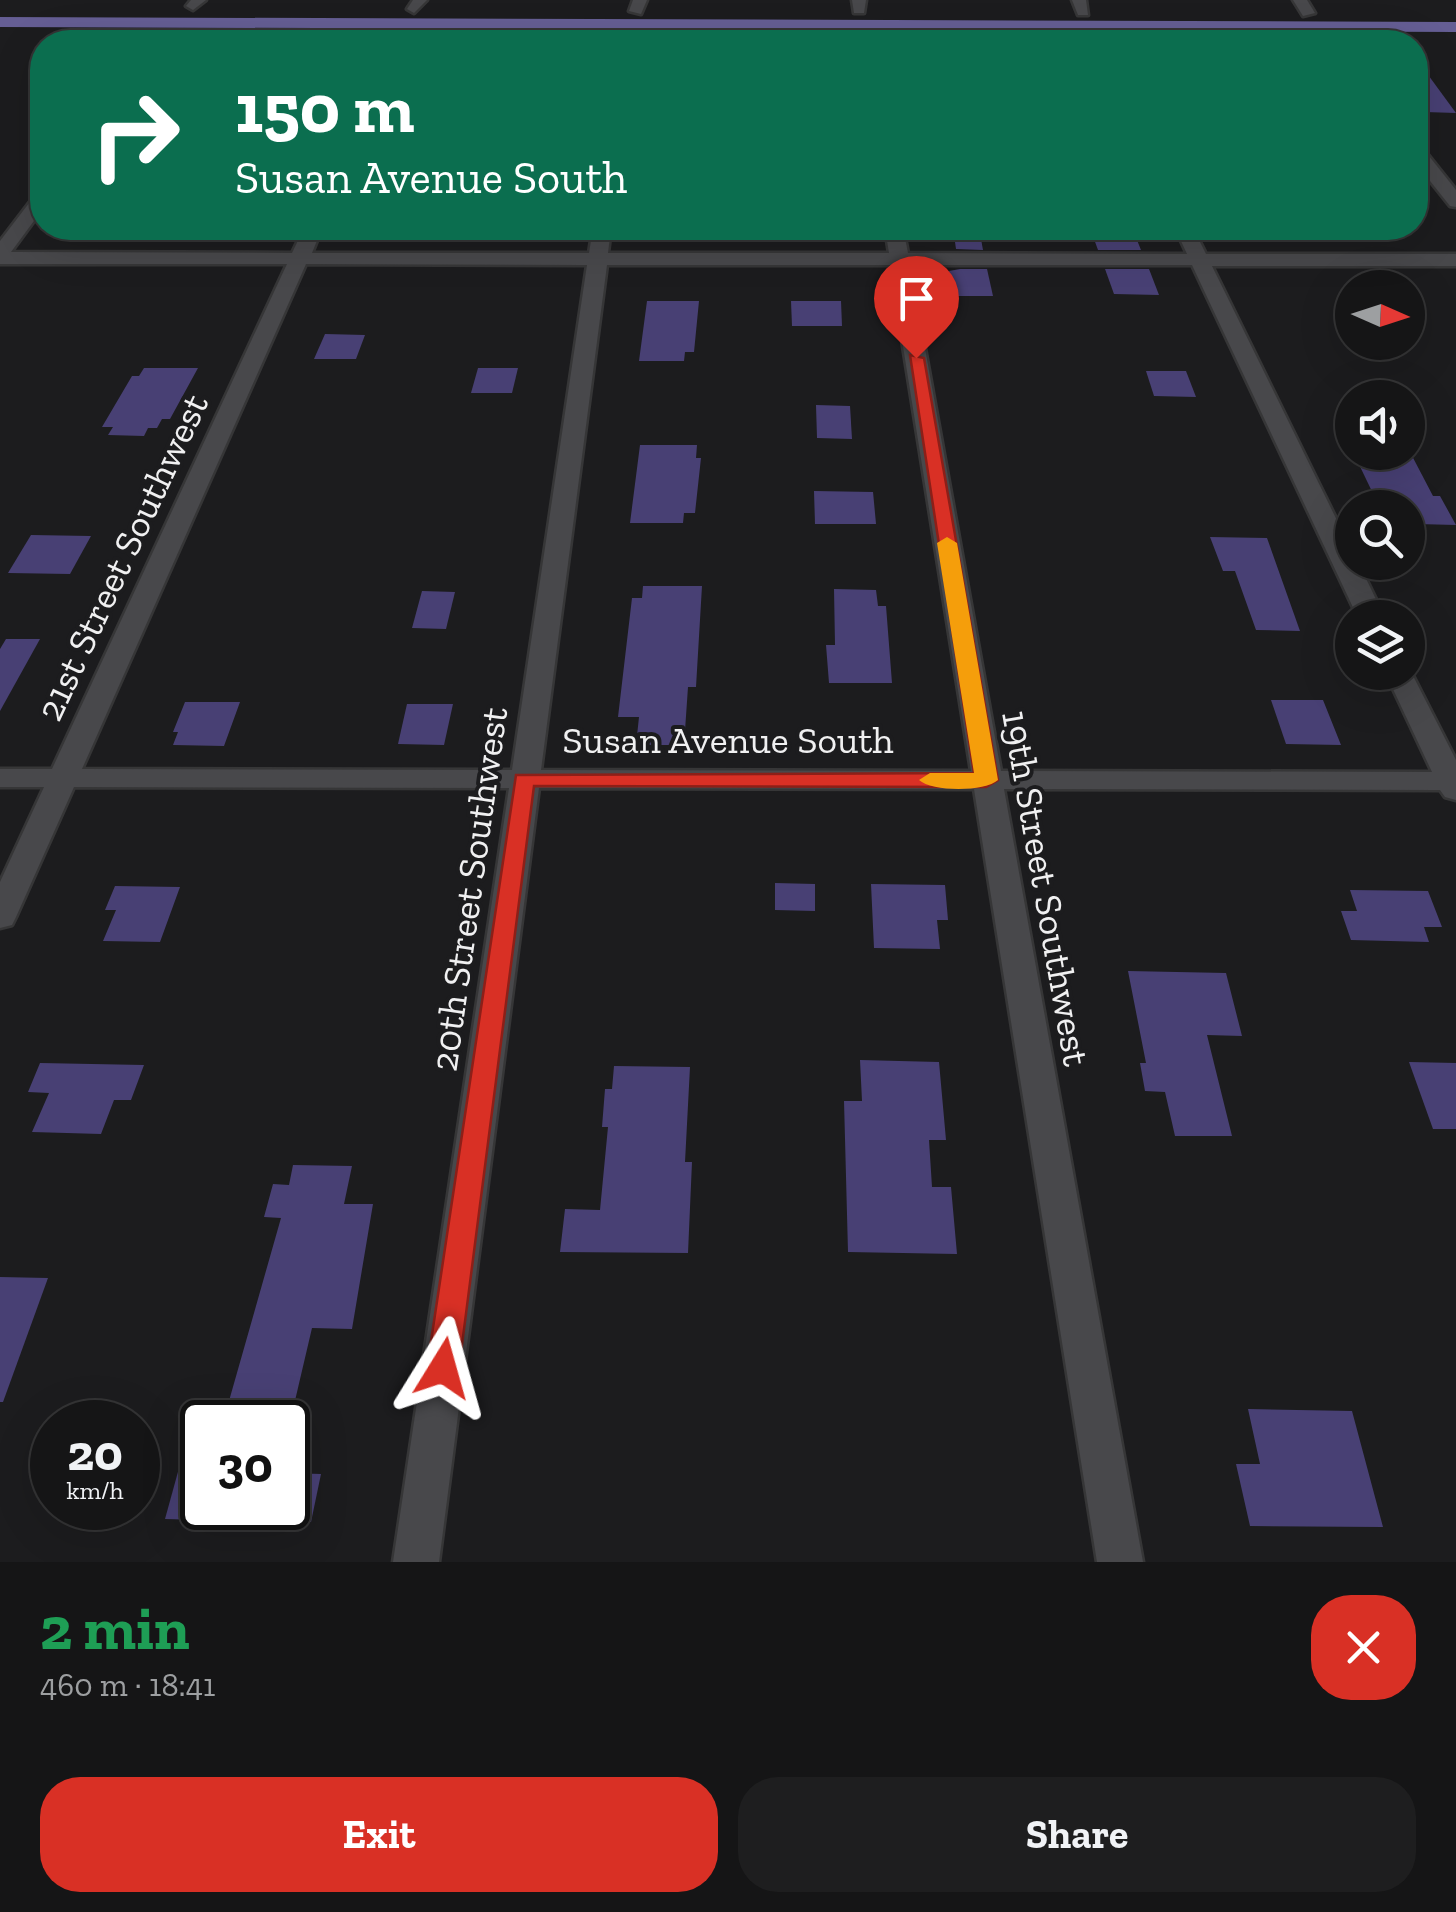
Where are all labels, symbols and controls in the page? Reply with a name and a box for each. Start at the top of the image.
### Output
text: 150 m [235,66,415,150]
icon: right [70,70,200,200]
text: Susan Avenue South [235,151,627,205]
pin [874,256,959,359]
north arrow [1335,270,1425,360]
map controls [1335,270,1425,690]
icon: arrive [889,271,944,326]
button: sound [1335,380,1425,470]
street label: 21st Street Southwest [26,386,218,728]
button: search [1335,490,1425,580]
button: layers [1335,600,1425,690]
street label: 20th Street Southwest [421,704,517,1074]
street label: 19th Street Southwest [992,707,1100,1069]
street label: Susan Avenue South [562,717,894,763]
position arrow [391,1316,495,1420]
speed limit sign: 30 [180,1400,310,1530]
text: 20 [67,1423,123,1483]
text: km/h [66,1475,124,1505]
text: 2 min [40,1592,190,1664]
button: close [1311,1595,1416,1700]
text: 460 m · 18:41 [40,1666,215,1704]
button: Exit [40,1777,718,1892]
button: Share [738,1777,1416,1892]

